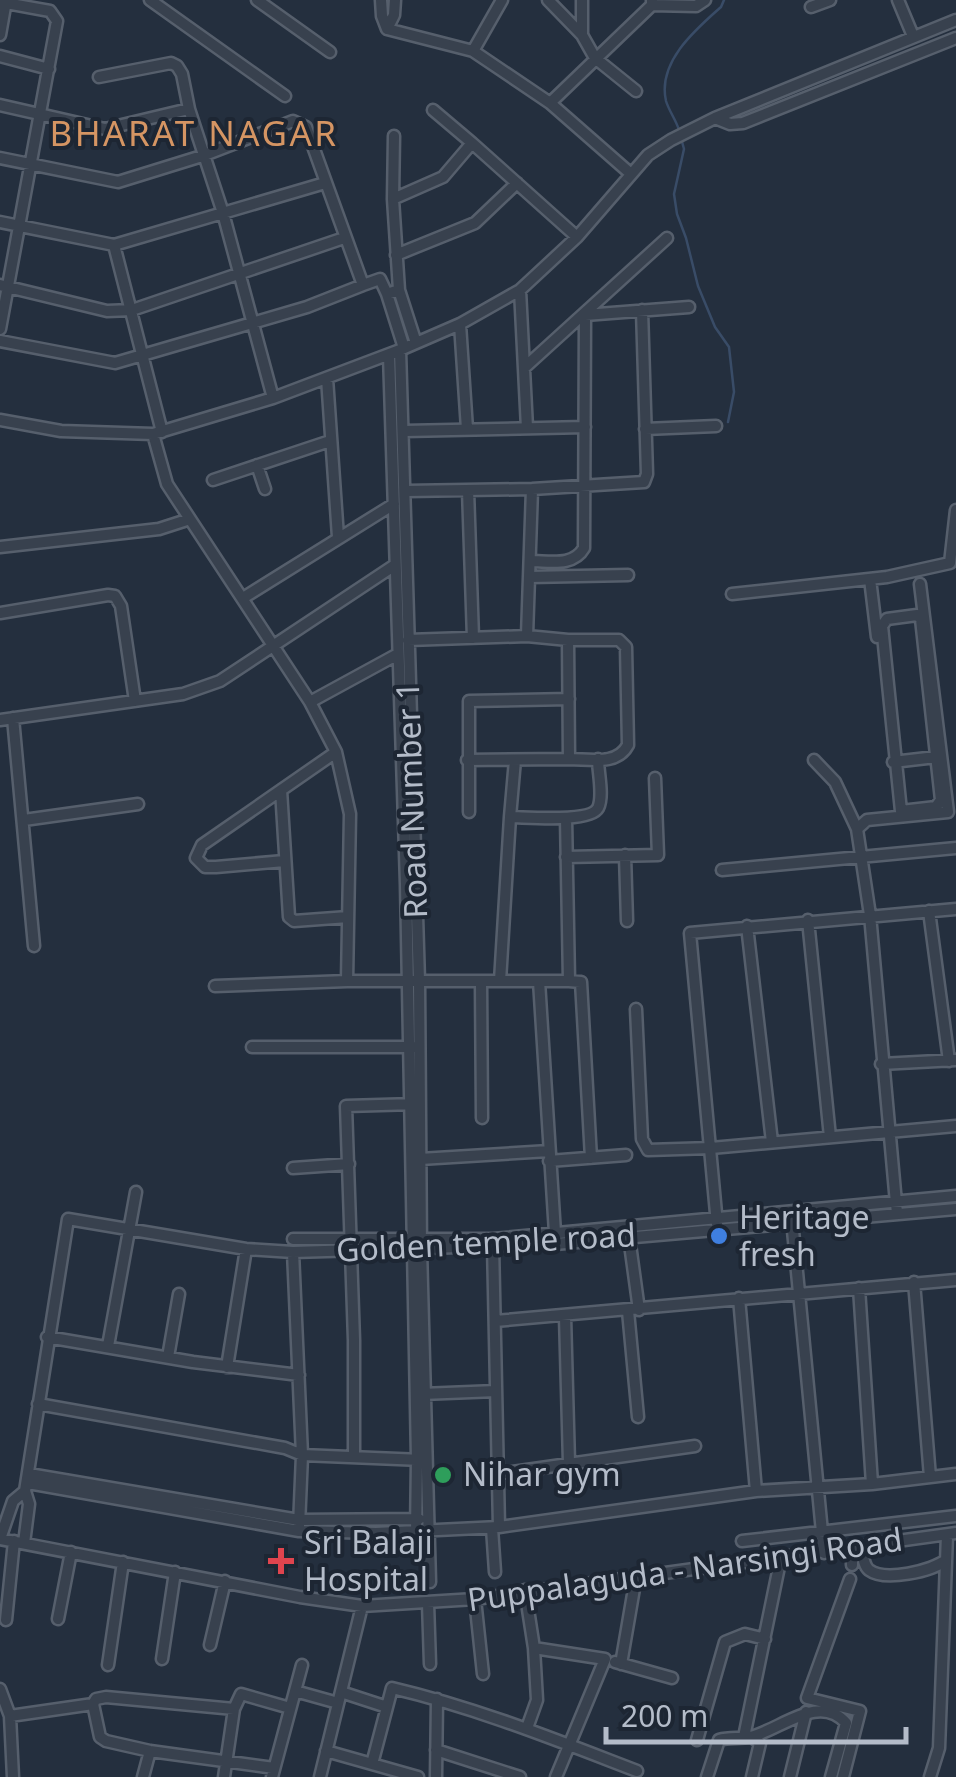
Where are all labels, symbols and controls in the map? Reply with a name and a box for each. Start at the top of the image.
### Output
district label: BHARAT NAGAR [49,109,339,156]
street label: Road Number 1 [385,681,436,919]
place label: Heritage fresh [739,1195,869,1275]
street label: Golden temple road [335,1212,637,1271]
marker: Heritage fresh [708,1225,730,1247]
place label: Nihar gym [463,1452,621,1495]
marker: Nihar gym [432,1464,454,1486]
street label: Puppalaguda - Narsingi Road [465,1517,905,1620]
place label: Sri Balaji Hospital [304,1520,433,1600]
marker: Sri Balaji Hospital [268,1548,294,1574]
scale bar [606,1682,906,1744]
text: 200 m [621,1695,708,1736]

